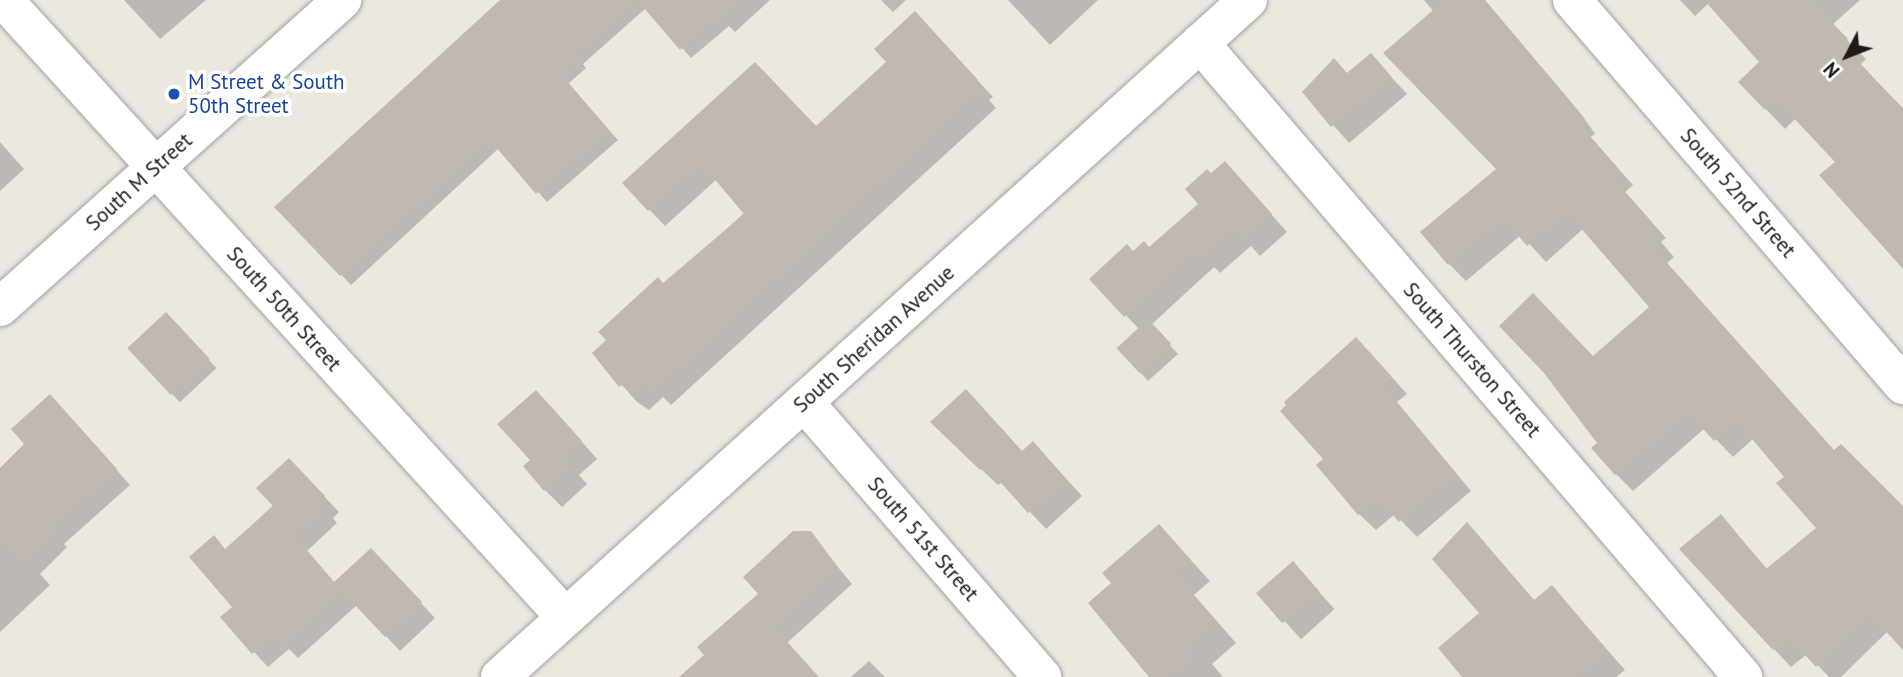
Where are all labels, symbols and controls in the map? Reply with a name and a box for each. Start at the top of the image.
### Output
north arrow [1812,21,1882,91]
text: N [1818,57,1844,83]
place label: M Street & South 50th Street [188,69,344,119]
marker: M Street & South 50th Street [166,86,182,102]
street label: South 52nd Street [1675,123,1801,263]
street label: South M Street [81,128,197,236]
street label: South 50th Street [222,242,346,376]
street label: South Sheridan Avenue [788,260,960,418]
street label: South Thurston Street [1398,277,1546,443]
street label: South 51st Street [862,472,984,606]

